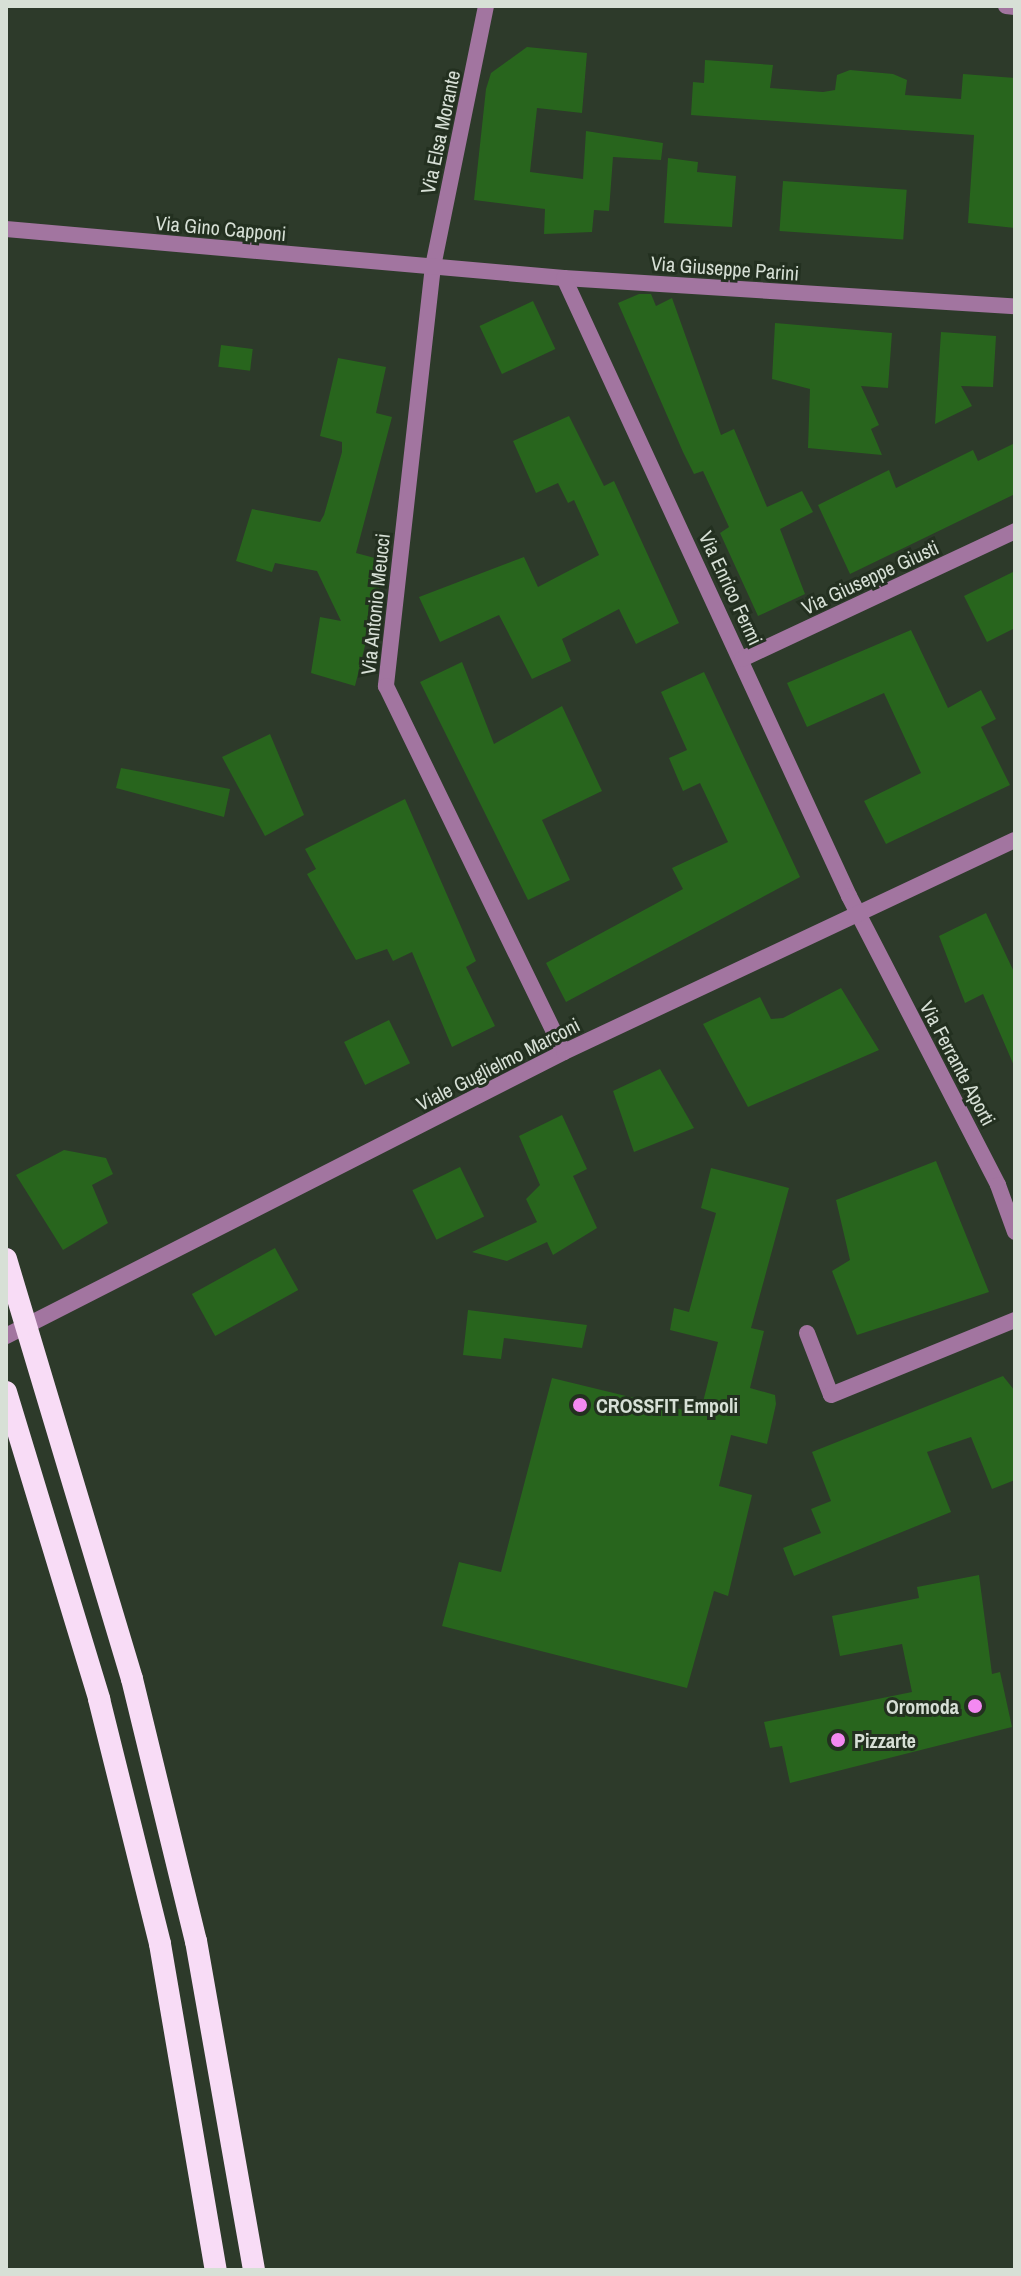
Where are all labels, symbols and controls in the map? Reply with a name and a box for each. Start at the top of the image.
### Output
street label: Via Elsa Morante [415,68,465,196]
street label: Via Gino Capponi [155,210,287,246]
street label: Via Giuseppe Parini [650,251,800,285]
street label: Via Enrico Fermi [694,527,768,649]
street label: Via Antonio Meucci [356,532,394,676]
street label: Via Giuseppe Giusti [798,535,942,619]
street label: Via Ferrante Aporti [915,996,1001,1130]
street label: Viale Guglielmo Marconi [412,1012,584,1116]
place label: CROSSFIT Empoli [596,1393,738,1417]
marker: CROSSFIT Empoli [571,1396,589,1414]
place label: Oromoda [886,1694,959,1718]
marker: Oromoda [966,1697,984,1715]
place label: Pizzarte [854,1728,916,1752]
marker: Pizzarte [829,1731,847,1749]

